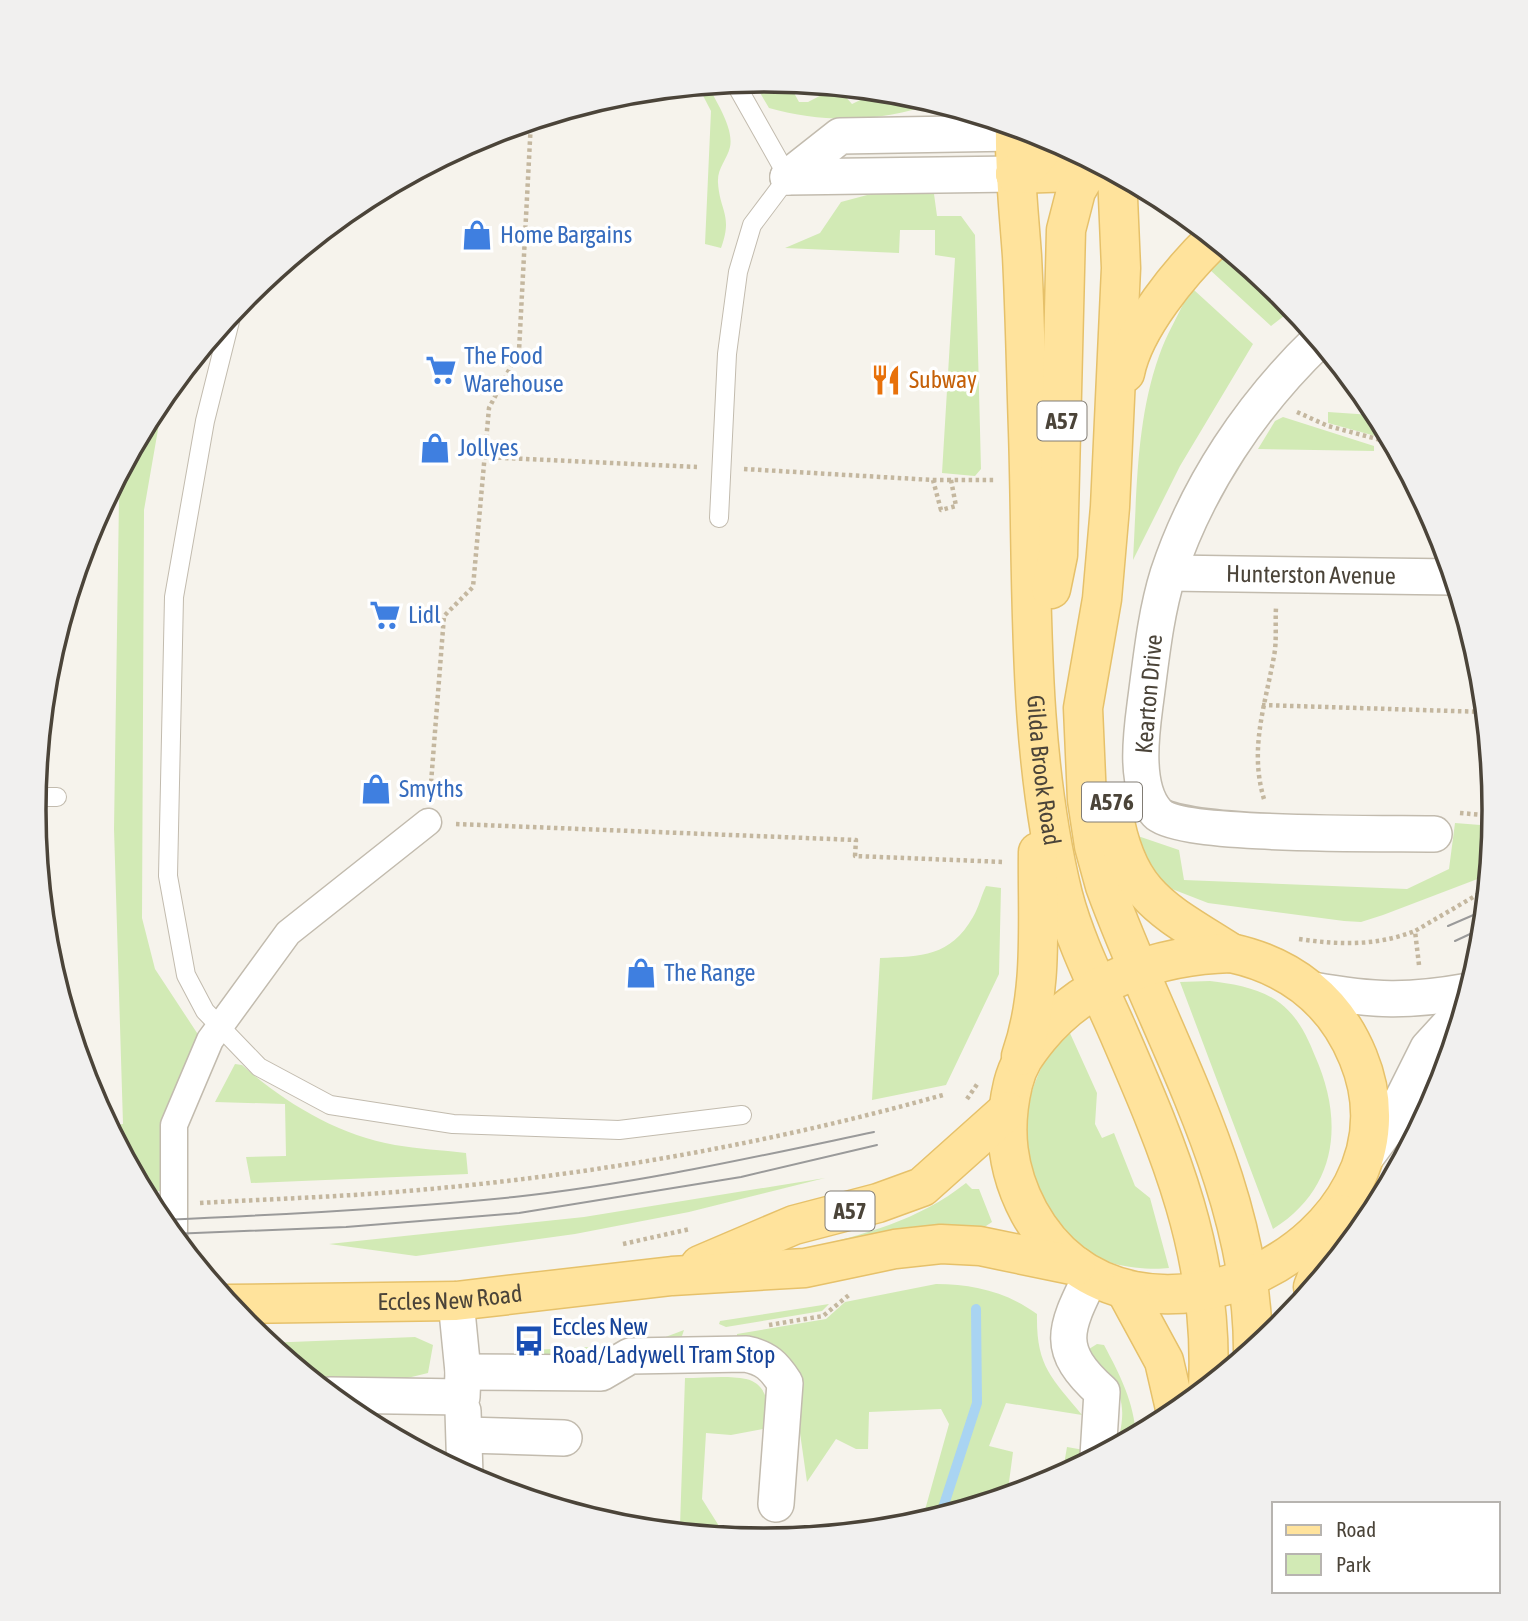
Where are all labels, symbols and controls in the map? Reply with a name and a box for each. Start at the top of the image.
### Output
shop icon: Home Bargains [460,218,494,252]
place label: Home Bargains [500,221,632,248]
place label: The Food Warehouse [464,342,564,397]
supermarket icon: The Food Warehouse [424,353,458,387]
restaurant icon: Subway [869,363,903,397]
place label: Subway [909,366,977,393]
road number: A57 [1038,402,1086,440]
shop icon: Jollyes [418,431,452,465]
place label: Jollyes [458,434,518,461]
street label: Hunterston Avenue [1226,560,1396,589]
supermarket icon: Lidl [368,598,402,632]
place label: Lidl [408,601,441,628]
street label: Kearton Drive [1130,633,1167,755]
street label: Gilda Brook Road [1022,694,1066,847]
shop icon: Smyths [359,772,393,806]
place label: Smyths [399,775,463,802]
road number: A576 [1082,782,1142,822]
shop icon: The Range [624,956,658,990]
place label: The Range [664,959,755,986]
road number: A57 [826,1192,874,1230]
street label: Eccles New Road [377,1279,524,1315]
place label: Eccles New Road/Ladywell Tram Stop [552,1313,775,1368]
bus stop icon: Eccles New Road/Ladywell Tram Stop [512,1324,546,1358]
legend [1272,1502,1500,1593]
text: Road [1336,1517,1376,1541]
text: Park [1336,1552,1371,1576]

